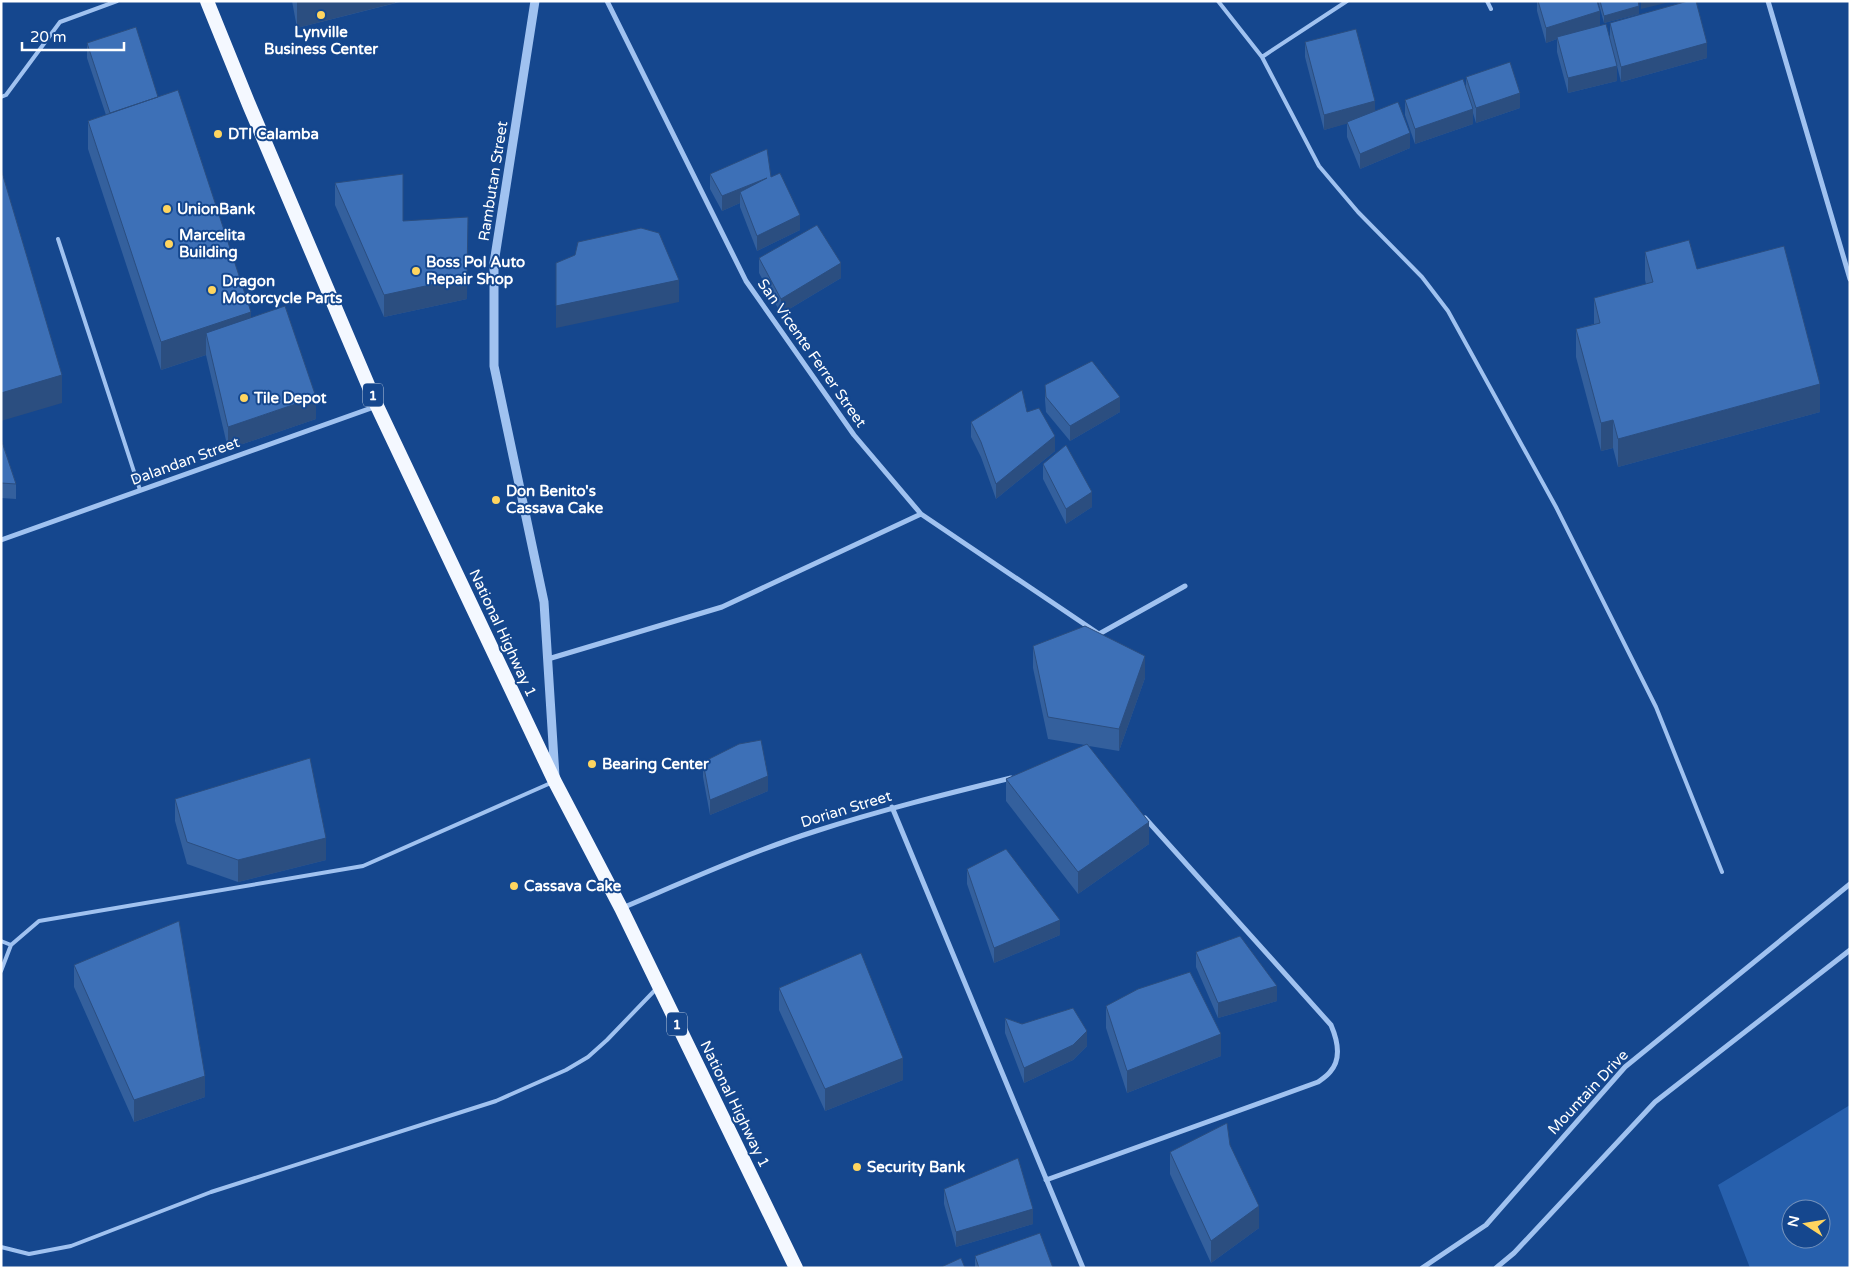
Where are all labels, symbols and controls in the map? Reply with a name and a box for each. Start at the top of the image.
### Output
marker: Lynville Business Center [315,9,327,21]
scale bar [22,20,125,52]
place label: Lynville Business Center [264,23,378,58]
text: 20 m [30,28,67,46]
street label: Rambutan Street [475,119,511,242]
place label: DTI Calamba [228,125,319,143]
marker: DTI Calamba [212,128,224,140]
place label: UnionBank [177,200,255,218]
marker: UnionBank [161,203,173,215]
place label: Marcelita Building [179,226,246,262]
marker: Marcelita Building [163,238,175,250]
place label: Boss Pol Auto Repair Shop [426,253,525,289]
marker: Boss Pol Auto Repair Shop [410,265,422,277]
place label: Dragon Motorcycle Parts [222,272,342,308]
street label: San Vicente Ferrer Street [754,275,870,431]
marker: Dragon Motorcycle Parts [206,284,218,296]
road number: 1 [363,384,383,406]
place label: Tile Depot [253,389,327,408]
marker: Tile Depot [238,392,250,404]
street label: Dalandan Street [128,433,242,489]
place label: Don Benito's Cassava Cake [506,482,604,517]
marker: Don Benito's Cassava Cake [490,494,502,506]
street label: National Highway 1 [465,566,541,700]
place label: Bearing Center [602,755,709,774]
marker: Bearing Center [586,758,598,770]
street label: Dorian Street [798,787,894,831]
place label: Cassava Cake [524,877,622,895]
marker: Cassava Cake [508,880,520,892]
road number: 1 [667,1012,687,1036]
street label: National Highway 1 [696,1038,774,1170]
street label: Mountain Drive [1544,1046,1632,1138]
place label: Security Bank [867,1158,965,1177]
marker: Security Bank [851,1161,863,1173]
north arrow [1781,1199,1831,1249]
text: N [1784,1214,1803,1229]

